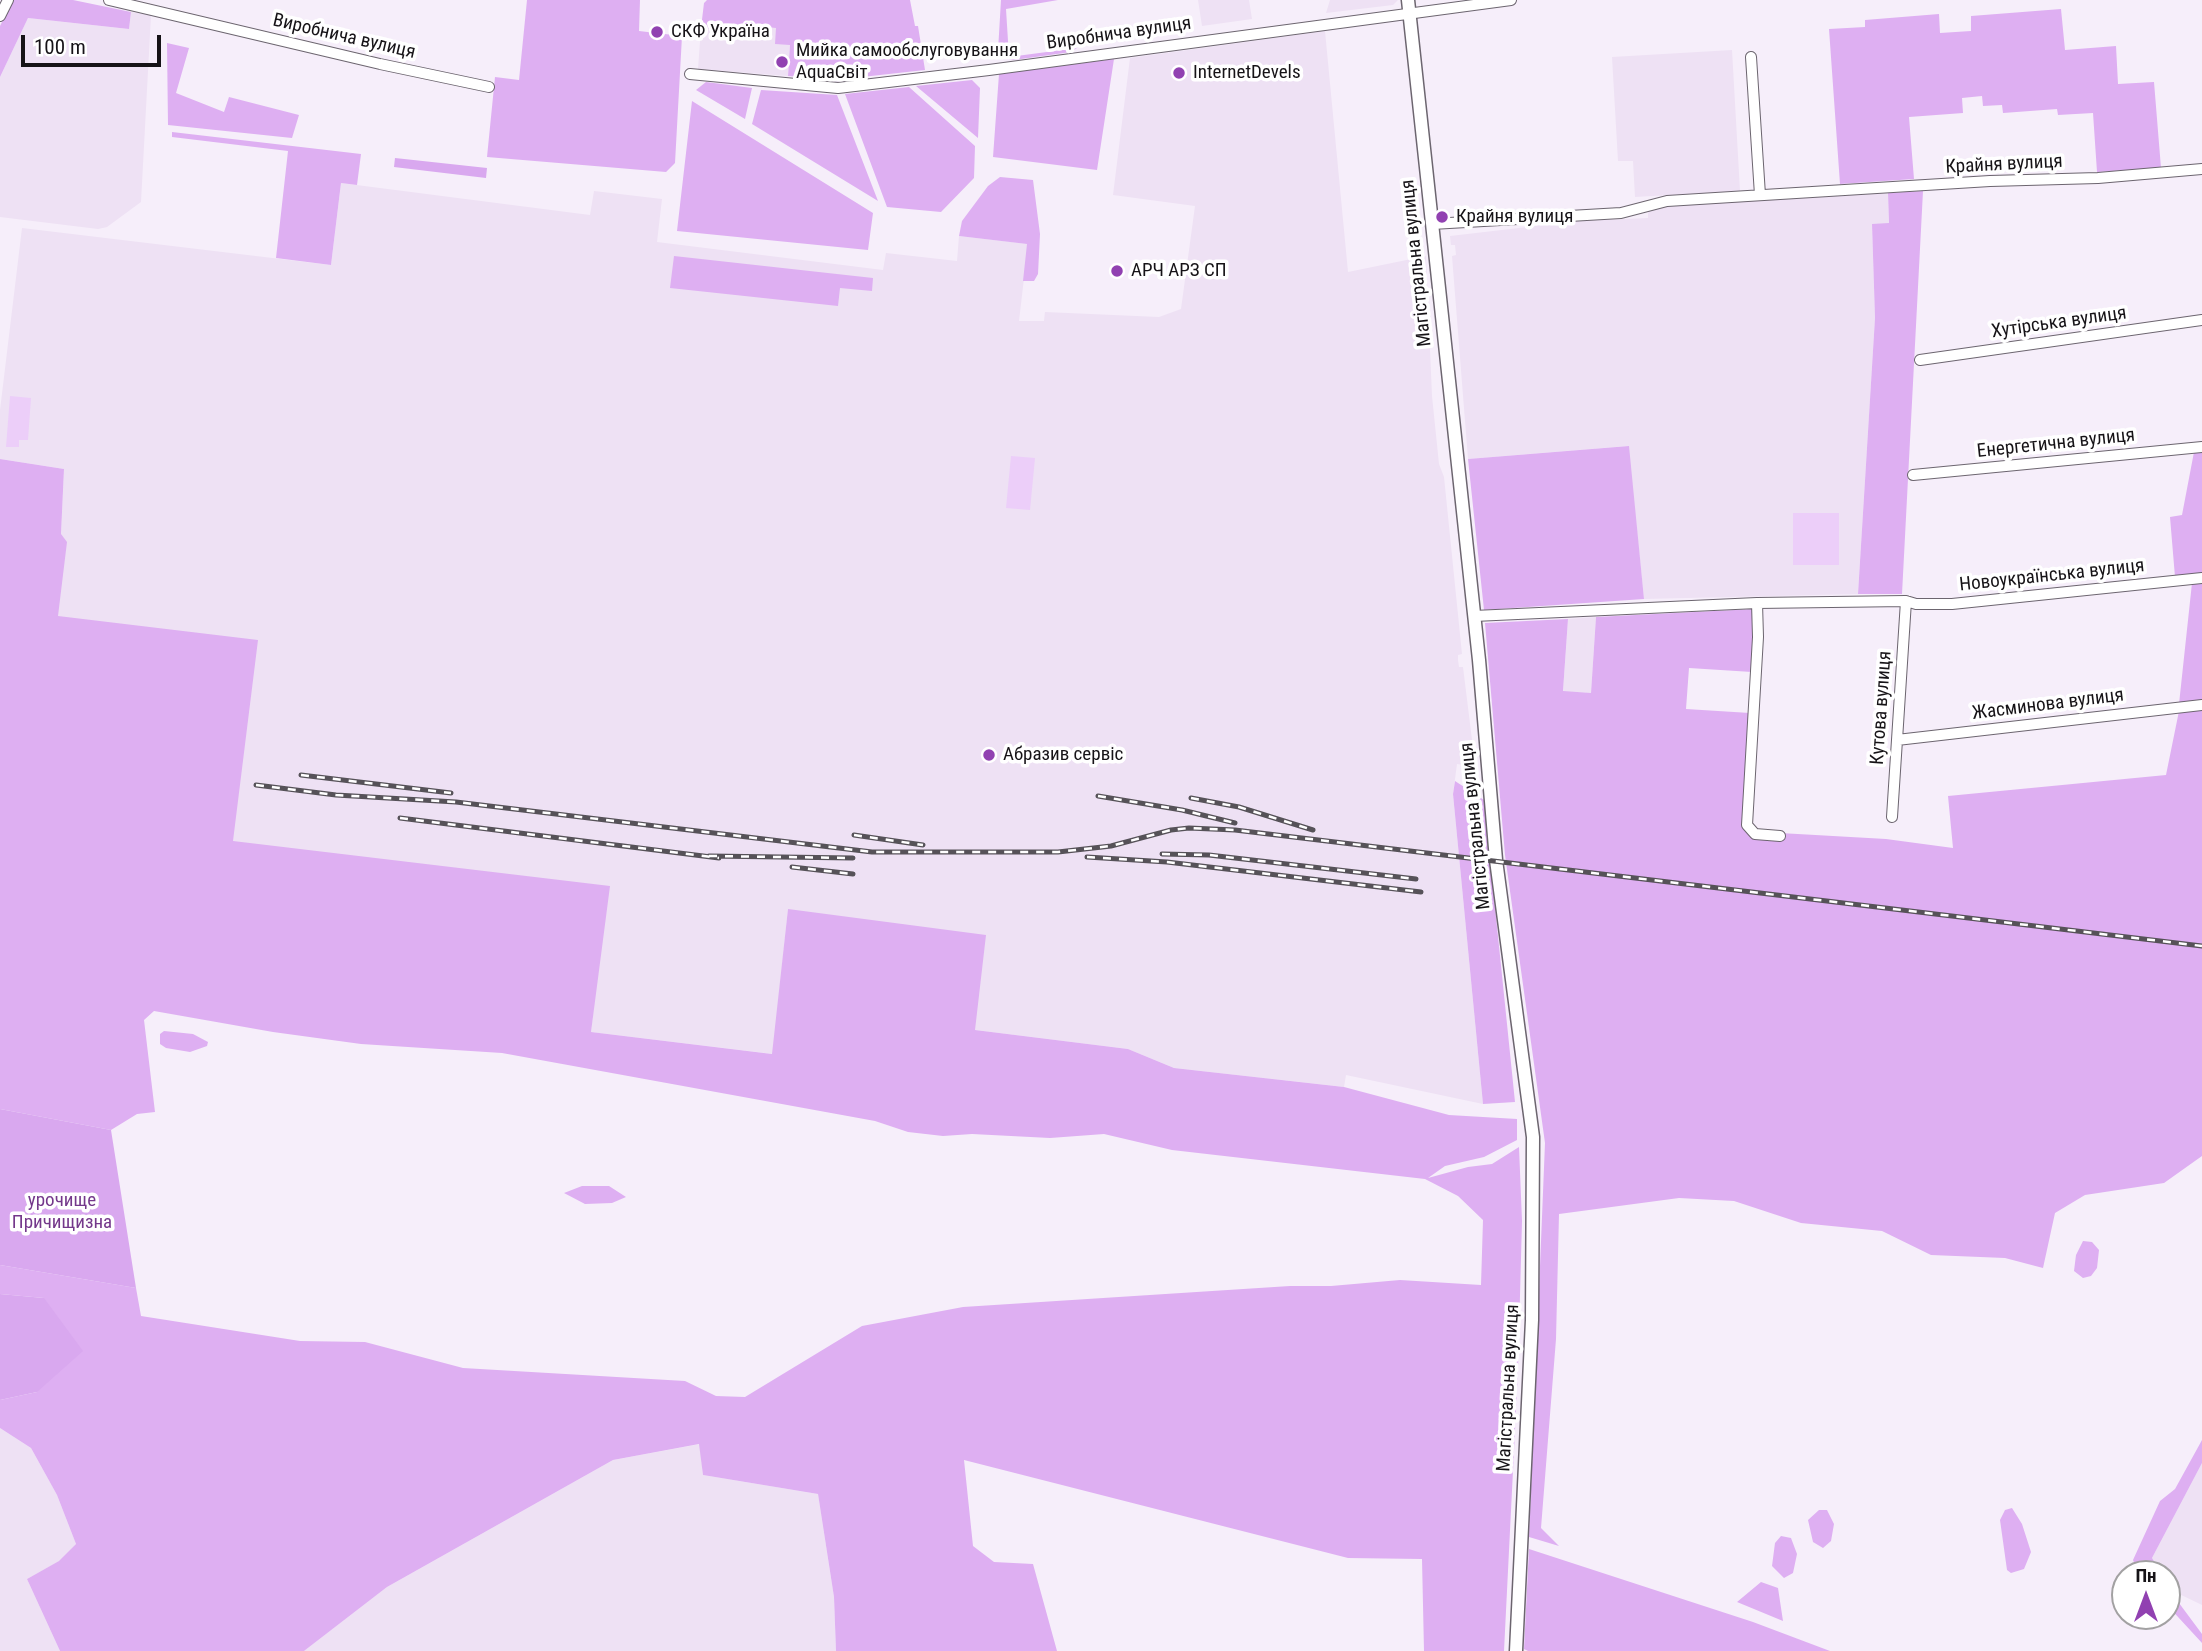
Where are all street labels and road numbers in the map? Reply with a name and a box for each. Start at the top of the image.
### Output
street label: Виробнича вулиця [271,10,417,64]
street label: Виробнича вулиця [1045,13,1193,55]
street label: Крайня вулиця [1945,151,2063,179]
street label: Магістральна вулиця [1397,178,1437,348]
street label: Хутірська вулиця [1990,302,2128,344]
street label: Енергетична вулиця [1976,424,2136,464]
street label: Новоукраїнська вулиця [1958,555,2146,597]
street label: Кутова вулиця [1867,650,1897,766]
street label: Жасминова вулиця [1971,684,2125,726]
street label: Магістральна вулиця [1456,741,1496,911]
street label: Магістральна вулиця [1493,1304,1525,1472]

